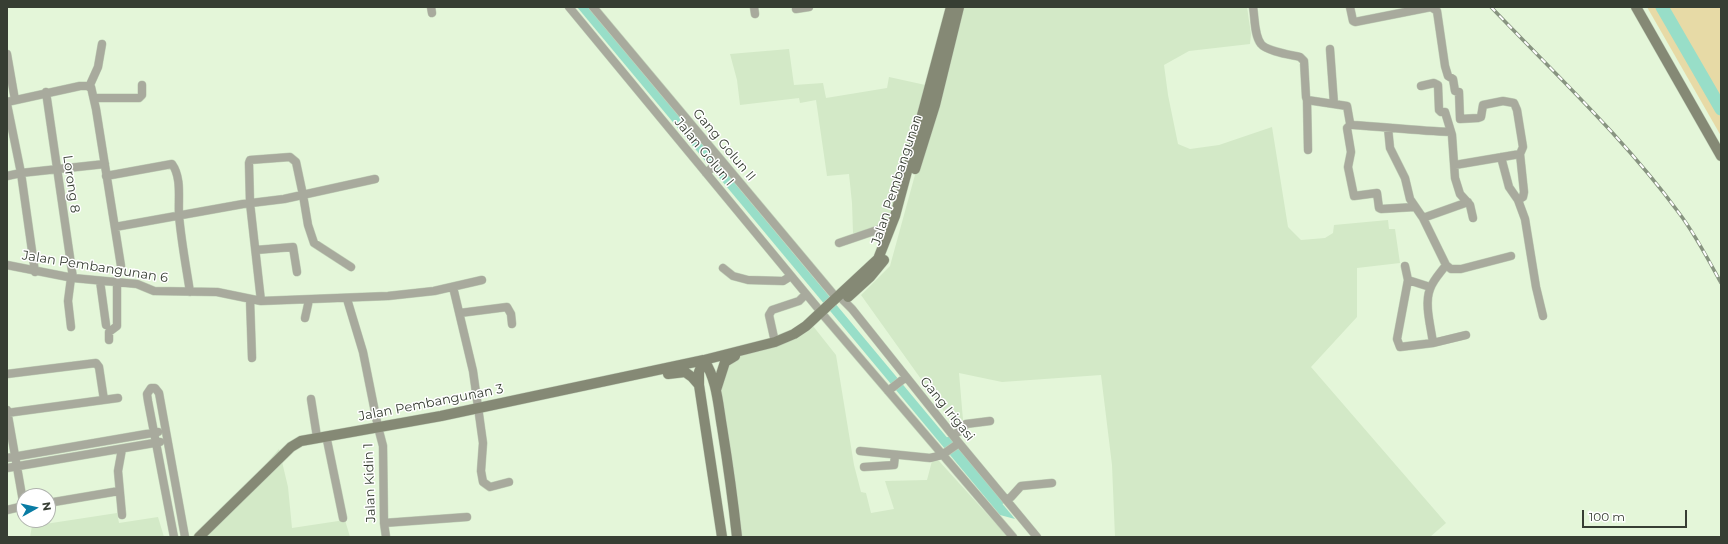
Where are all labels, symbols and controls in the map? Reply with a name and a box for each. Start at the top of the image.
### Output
street label: Gang Golun II [689,106,759,184]
street label: Jalan Pembangunan [868,113,926,247]
street label: Jalan Golun I [671,115,737,189]
street label: Lorong 8 [59,154,83,214]
street label: Jalan Pembangunan 6 [21,248,169,286]
street label: Gang Irigasi [916,374,978,444]
street label: Jalan Pembangunan 3 [357,381,505,425]
street label: Jalan Kidin 1 [361,443,379,523]
north arrow [16,488,56,528]
text: N [39,501,54,512]
scale bar [1584,502,1689,528]
text: 100 m [1589,509,1625,524]

